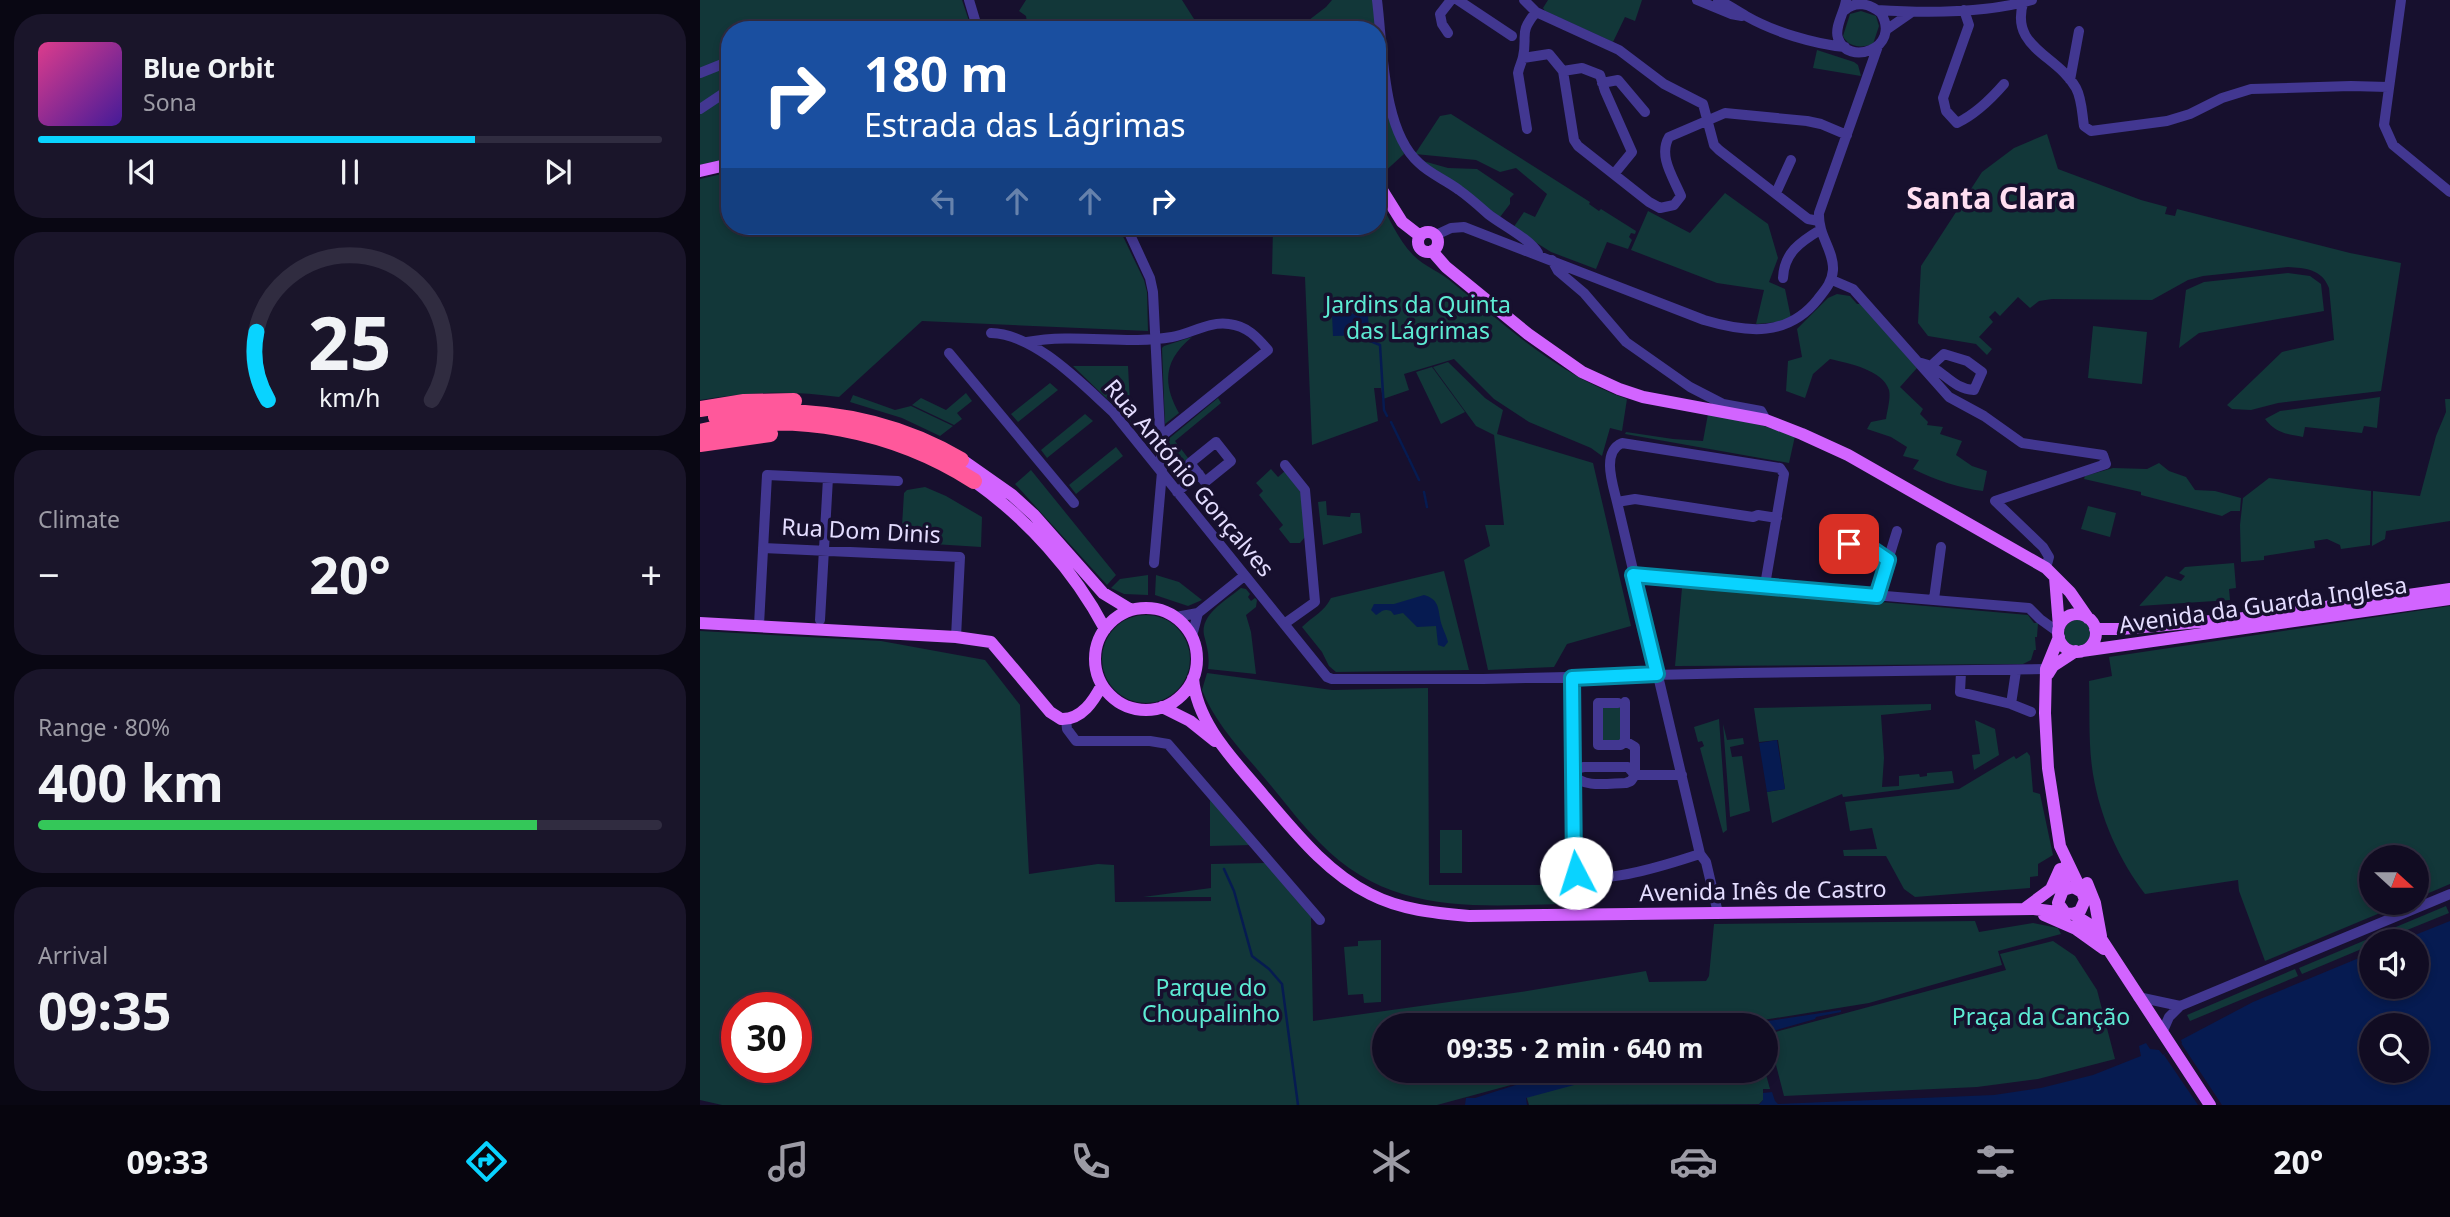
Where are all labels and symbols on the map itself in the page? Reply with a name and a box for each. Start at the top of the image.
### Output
district label: Santa Clara [1906,177,2076,218]
park label: Jardins da Quinta das Lágrimas [1323,288,1511,346]
street label: Rua António Gonçalves [1097,372,1282,583]
street label: Rua Dom Dinis [781,510,942,550]
pin [1819,514,1879,574]
street label: Avenida da Guarda Inglesa [2117,568,2409,640]
position arrow [1539,836,1613,910]
north arrow [2359,845,2429,915]
street label: Avenida Inês de Castro [1639,872,1887,908]
park label: Parque do Choupalinho [1142,971,1280,1029]
speed limit sign: 30 [721,992,812,1083]
park label: Praça da Canção [1952,1000,2130,1032]

